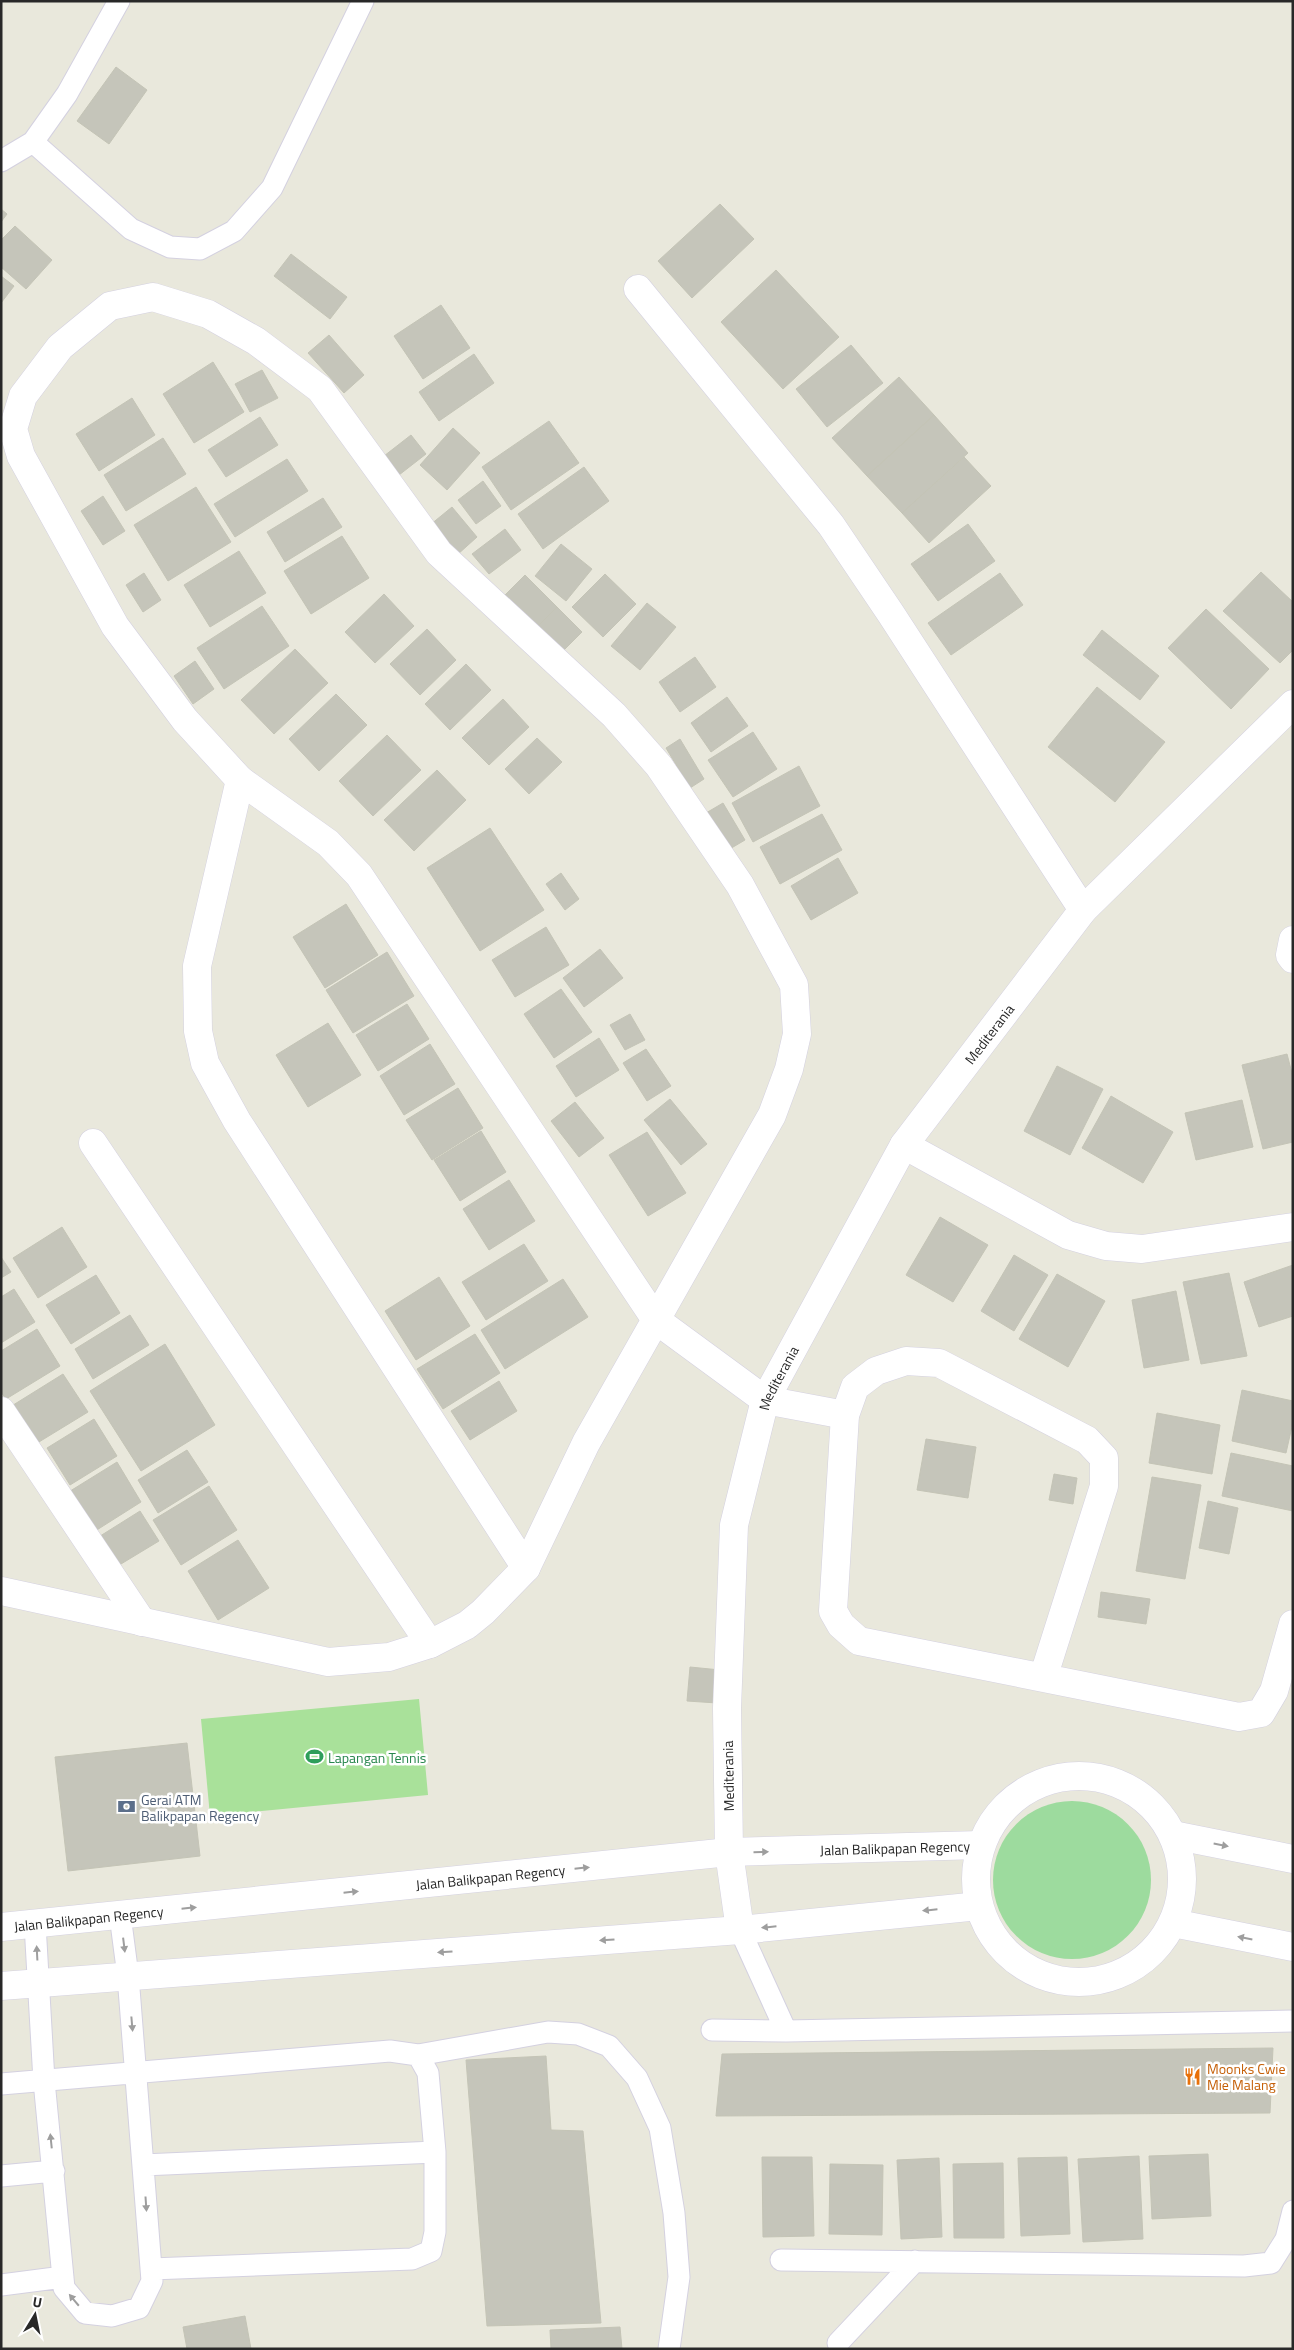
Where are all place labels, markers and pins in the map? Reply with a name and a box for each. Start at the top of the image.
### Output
sports icon: Lapangan Tennis [304,1747,324,1767]
place label: Lapangan Tennis [328,1747,426,1768]
place label: Gerai ATM Balikpapan Regency [141,1789,259,1826]
bank icon: Gerai ATM Balikpapan Regency [117,1797,137,1817]
place label: Moonks Cwie Mie Malang [1207,2058,1285,2095]
restaurant icon: Moonks Cwie Mie Malang [1183,2066,1203,2086]

